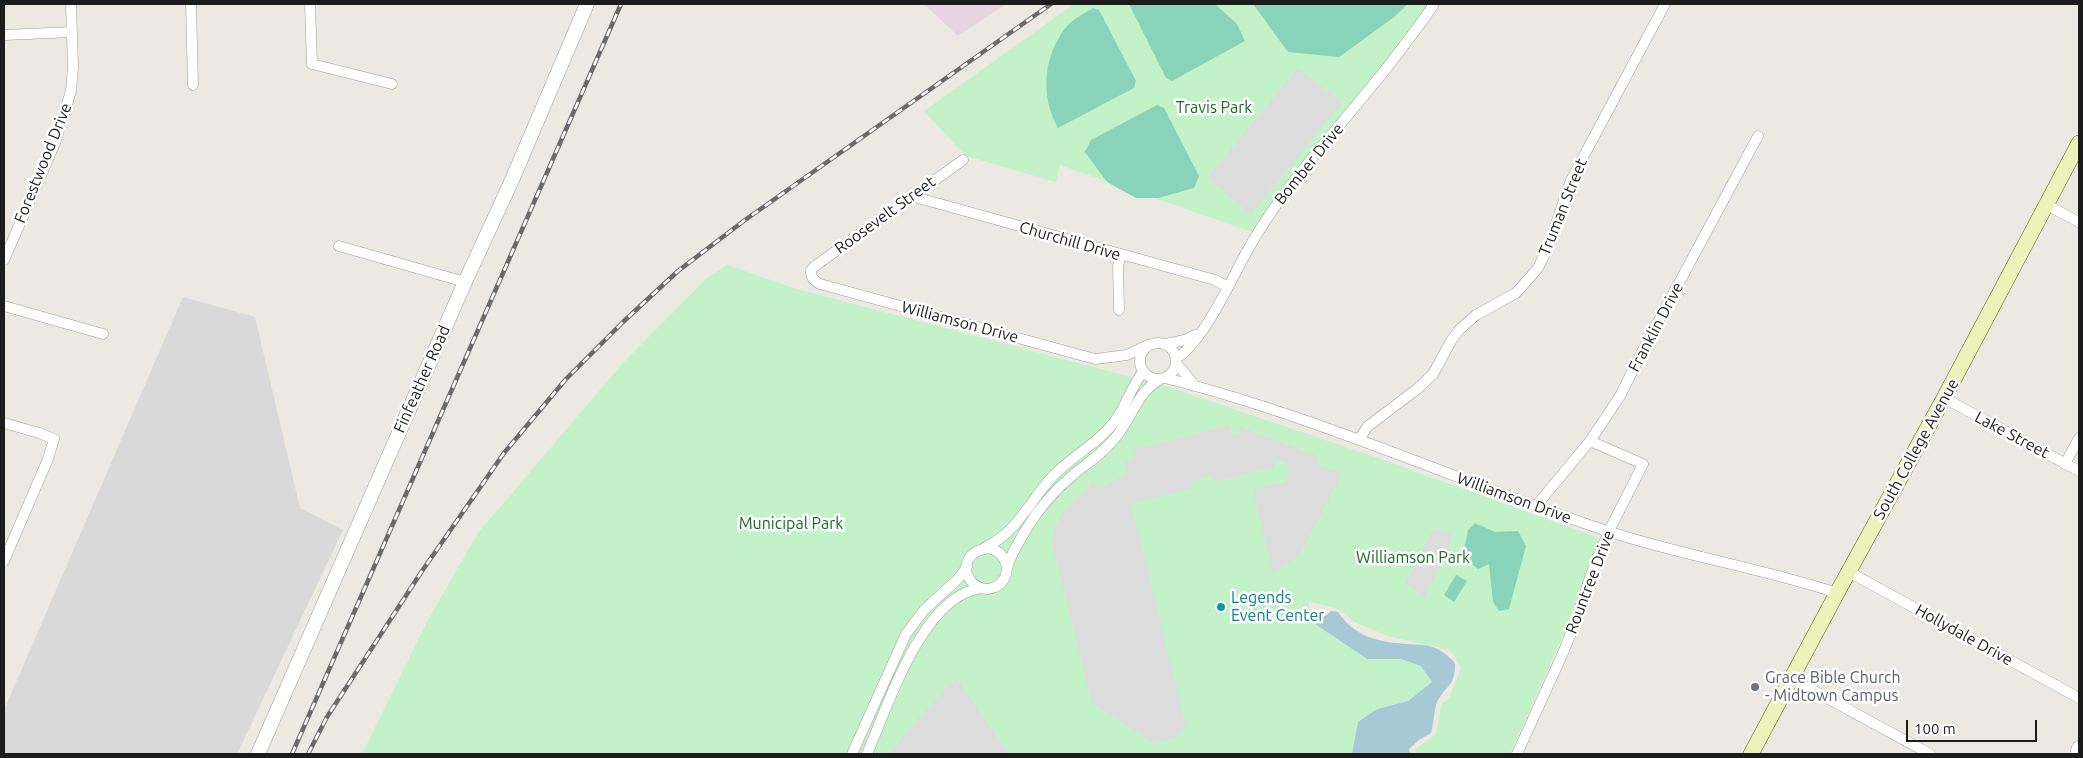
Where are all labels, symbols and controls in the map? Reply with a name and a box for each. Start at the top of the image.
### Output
park label: Travis Park [1176,98,1252,118]
street label: Forestwood Drive [10,100,76,226]
street label: Bomber Drive [1270,119,1348,209]
street label: Truman Street [1535,156,1591,258]
street label: Roosevelt Street [831,172,939,258]
street label: Churchill Drive [1017,217,1123,265]
street label: Franklin Drive [1624,279,1688,375]
street label: Williamson Drive [899,297,1021,347]
street label: Finfeather Road [390,322,454,436]
street label: South College Avenue [1869,375,1963,523]
street label: Lake Street [1972,407,2052,463]
street label: Williamson Drive [1454,468,1574,528]
park label: Municipal Park [739,514,843,534]
street label: Rountree Drive [1561,528,1619,636]
park label: Williamson Park [1356,548,1470,568]
place label: Legends Event Center [1231,588,1324,626]
street label: Hollydale Drive [1912,600,2016,670]
marker: Legends Event Center [1215,601,1227,613]
place label: Grace Bible Church - Midtown Campus [1765,668,1901,706]
marker: Grace Bible Church - Midtown Campus [1749,681,1761,693]
scale bar [1908,710,2039,742]
text: 100 m [1914,720,1956,737]

